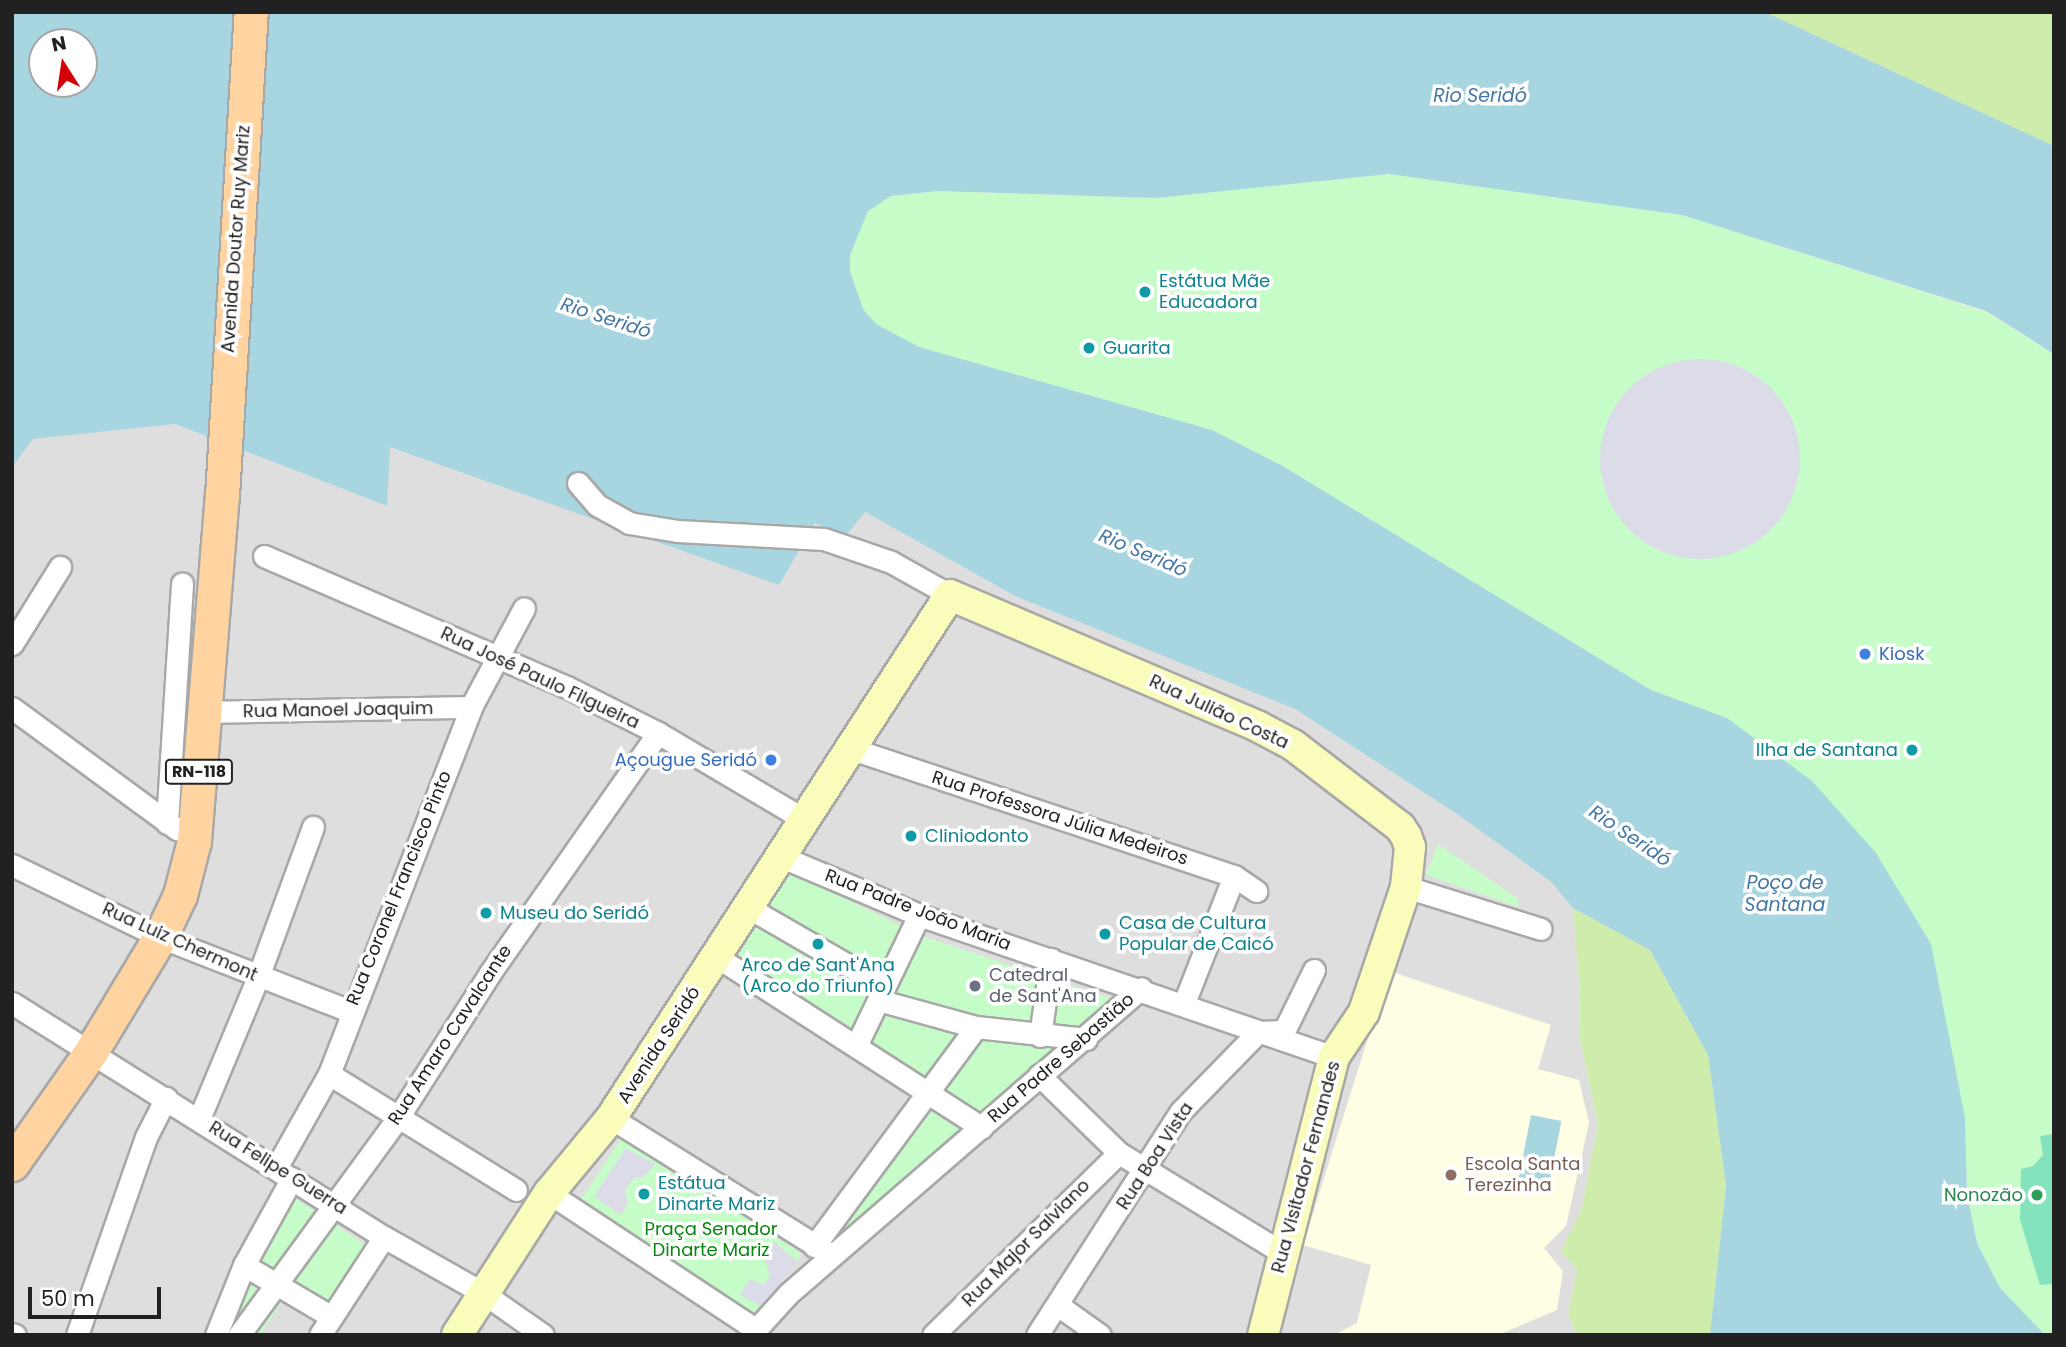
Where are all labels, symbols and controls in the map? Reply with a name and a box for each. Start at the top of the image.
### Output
north arrow [28,28,98,98]
text: N [49,29,69,59]
water label: Rio Seridó [1433,85,1527,107]
street label: Avenida Doutor Ruy Mariz [217,124,255,354]
place label: Estátua Mãe Educadora [1159,271,1270,314]
marker: Estátua Mãe Educadora [1137,284,1153,300]
water label: Rio Seridó [558,293,654,343]
place label: Guarita [1103,337,1171,359]
marker: Guarita [1081,340,1097,356]
water label: Rio Seridó [1095,524,1191,582]
street label: Rua José Paulo Filgueira [437,622,643,734]
place label: Kiosk [1879,643,1924,665]
marker: Kiosk [1857,646,1873,662]
street label: Rua Julião Costa [1146,670,1292,754]
street label: Rua Manoel Joaquim [243,698,433,722]
place label: Ilha de Santana [1756,739,1898,761]
marker: Ilha de Santana [1904,742,1920,758]
place label: Açougue Seridó [615,749,757,771]
marker: Açougue Seridó [763,752,779,768]
road number: RN-118 [164,760,234,785]
street label: Rua Professora Júlia Medeiros [929,766,1191,870]
street label: Rua Coronel Francisco Pinto [342,768,456,1008]
water label: Rio Seridó [1585,800,1675,872]
place label: Cliniodonto [925,825,1028,847]
marker: Cliniodonto [903,828,919,844]
street label: Rua Padre João Maria [822,865,1014,955]
water label: Poço de Santana [1745,872,1825,916]
street label: Rua Luiz Chermont [99,898,261,986]
place label: Museu do Seridó [500,902,649,924]
marker: Museu do Seridó [478,905,494,921]
place label: Casa de Cultura Popular de Caicó [1119,913,1274,956]
marker: Casa de Cultura Popular de Caicó [1097,926,1113,942]
marker: Arco de Sant'Ana (Arco do Triunfo) [810,936,826,952]
street label: Rua Amaro Cavalcante [384,941,516,1129]
place label: Arco de Sant'Ana (Arco do Triunfo) [741,955,895,998]
place label: Catedral de Sant'Ana [989,965,1097,1007]
marker: Catedral de Sant'Ana [967,978,983,994]
street label: Avenida Seridó [613,982,705,1108]
street label: Rua Padre Sebastião [983,989,1139,1127]
street label: Rua Visitador Fernandes [1267,1059,1345,1275]
street label: Rua Boa Vista [1112,1098,1198,1214]
street label: Rua Felipe Guerra [205,1117,351,1219]
place label: Escola Santa Terezinha [1465,1154,1580,1196]
marker: Escola Santa Terezinha [1443,1167,1459,1183]
place label: Estátua Dinarte Mariz [658,1173,775,1216]
street label: Rua Major Salviano [958,1175,1094,1311]
place label: Nonozão [1944,1184,2023,1206]
marker: Estátua Dinarte Mariz [636,1186,652,1202]
marker: Nonozão [2029,1187,2045,1203]
park label: Praça Senador Dinarte Mariz [644,1219,778,1262]
scale bar [32,1274,164,1318]
text: 50 m [41,1284,95,1313]

